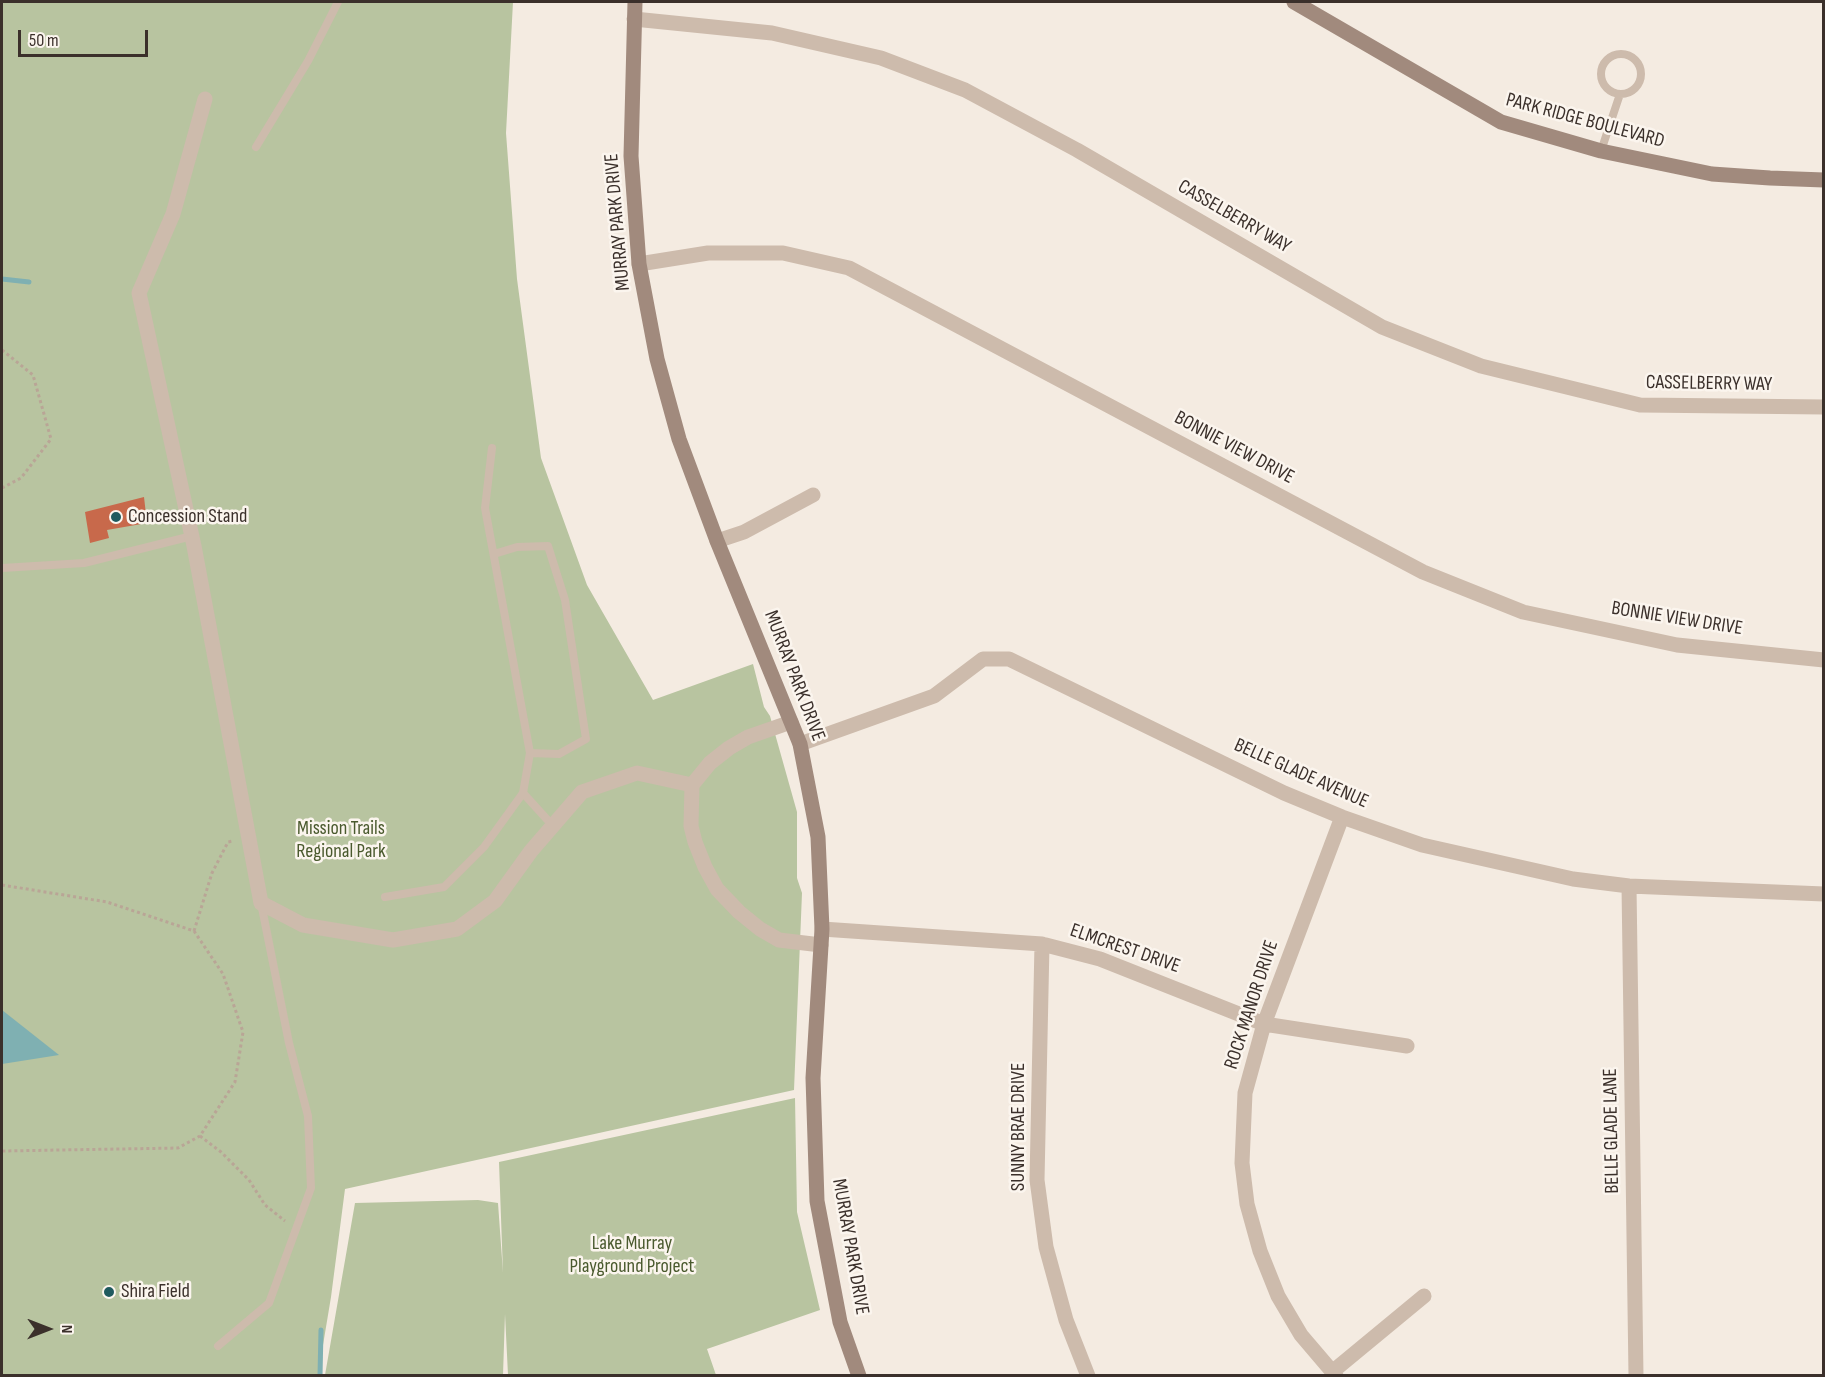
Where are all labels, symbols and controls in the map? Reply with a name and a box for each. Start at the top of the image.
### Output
scale bar [21,18,152,56]
text: 50 m [29,30,59,51]
street label: PARK RIDGE BOULEVARD [1503,88,1667,154]
street label: MURRAY PARK DRIVE [600,152,636,292]
street label: CASSELBERRY WAY [1173,175,1295,259]
street label: CASSELBERRY WAY [1646,371,1772,397]
street label: BONNIE VIEW DRIVE [1170,406,1298,490]
place label: Concession Stand [128,505,247,529]
marker: Concession Stand [109,510,123,524]
street label: BONNIE VIEW DRIVE [1610,597,1744,641]
street label: MURRAY PARK DRIVE [758,607,830,745]
street label: BELLE GLADE AVENUE [1230,734,1372,814]
park label: Mission Trails Regional Park [296,817,386,864]
street label: ELMCREST DRIVE [1067,919,1183,979]
street label: ROCK MANOR DRIVE [1220,937,1284,1073]
street label: SUNNY BRAE DRIVE [1007,1063,1031,1191]
street label: BELLE GLADE LANE [1599,1068,1625,1194]
street label: MURRAY PARK DRIVE [826,1177,874,1317]
park label: Lake Murray Playground Project [570,1232,694,1279]
place label: Shira Field [121,1280,190,1304]
marker: Shira Field [102,1285,116,1299]
north arrow [18,1299,78,1359]
text: N [57,1325,76,1333]

